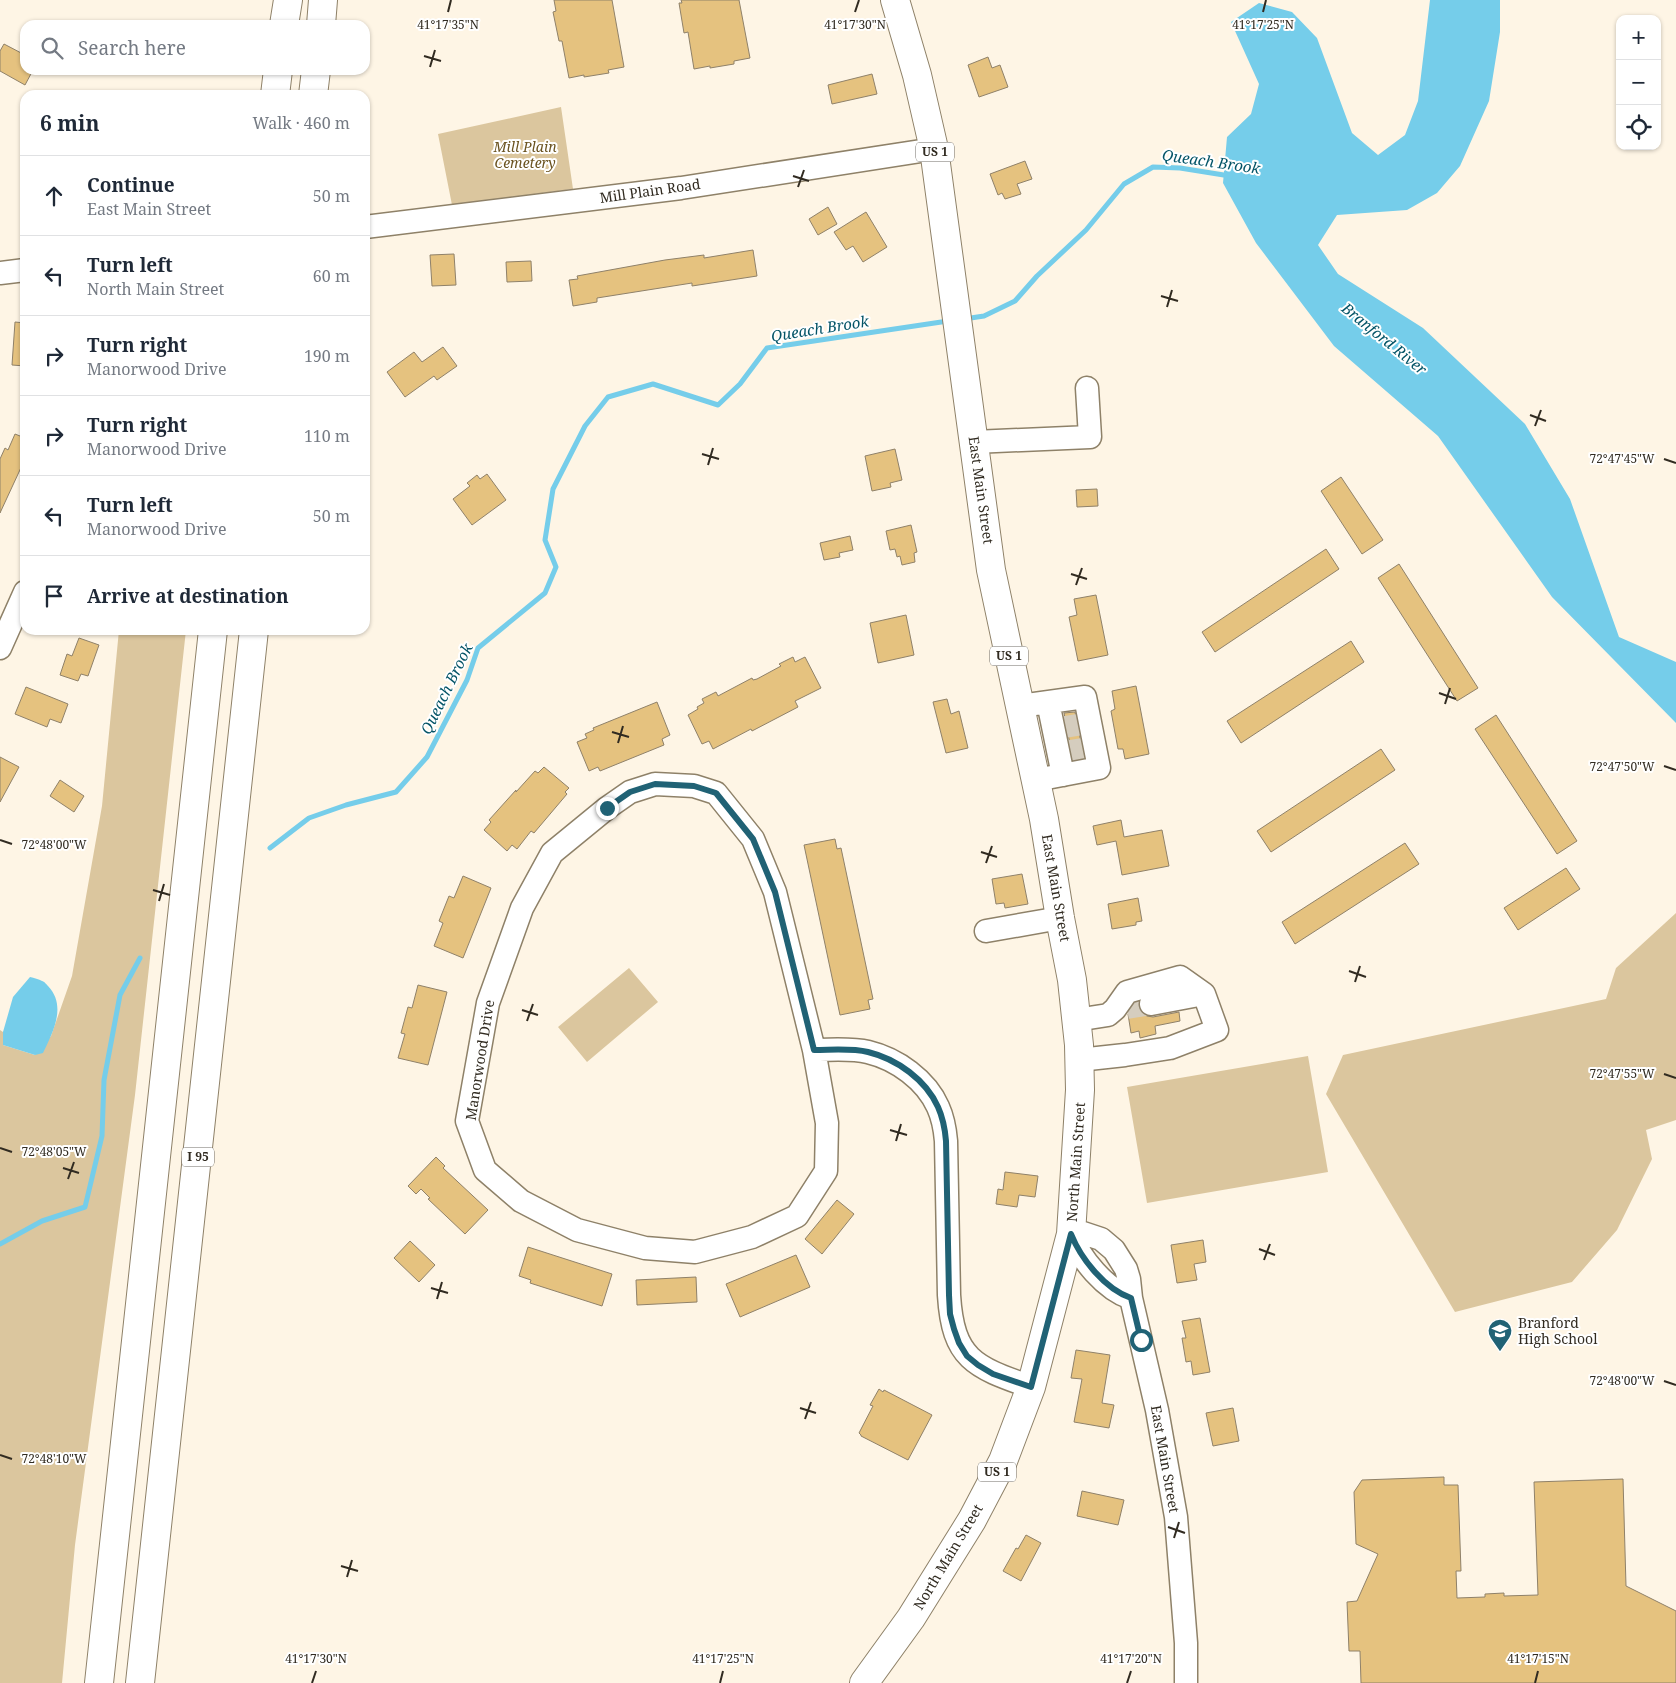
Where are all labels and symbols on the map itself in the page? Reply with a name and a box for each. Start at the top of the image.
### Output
text: 41°17'35"N [417,16,479,33]
text: 41°17'30"N [824,16,886,33]
text: 41°17'25"N [1232,16,1294,33]
park label: Mill Plain Cemetery [492,137,557,172]
road number: US 1 [916,142,954,162]
water label: Queach Brook [1161,144,1262,178]
street label: Mill Plain Road [598,174,702,207]
water label: Branford River [1337,297,1432,379]
water label: Queach Brook [770,310,871,346]
street label: East Main Street [965,435,998,545]
text: 72°47'45"W [1589,450,1655,467]
water label: Queach Brook [415,639,477,737]
road number: US 1 [990,646,1028,666]
text: 72°47'50"W [1589,758,1655,775]
route end [596,797,619,820]
street label: East Main Street [1038,833,1075,943]
text: 72°48'00"W [21,836,87,853]
street label: Manorwood Drive [461,998,498,1122]
text: 72°47'55"W [1589,1065,1655,1082]
street label: North Main Street [1062,1101,1089,1222]
text: 72°48'05"W [21,1143,87,1160]
road number: I 95 [182,1148,214,1166]
place label: Branford High School [1518,1313,1598,1348]
school or university icon: Branford High School [1487,1318,1513,1352]
route start [1130,1329,1153,1352]
text: 72°48'00"W [1589,1372,1655,1389]
street label: East Main Street [1147,1404,1184,1514]
text: 72°48'10"W [21,1450,87,1467]
road number: US 1 [978,1462,1016,1481]
street label: North Main Street [909,1500,987,1613]
text: 41°17'30"N [285,1650,347,1667]
text: 41°17'25"N [692,1650,754,1667]
text: 41°17'20"N [1100,1650,1162,1667]
text: 41°17'15"N [1507,1650,1569,1667]

